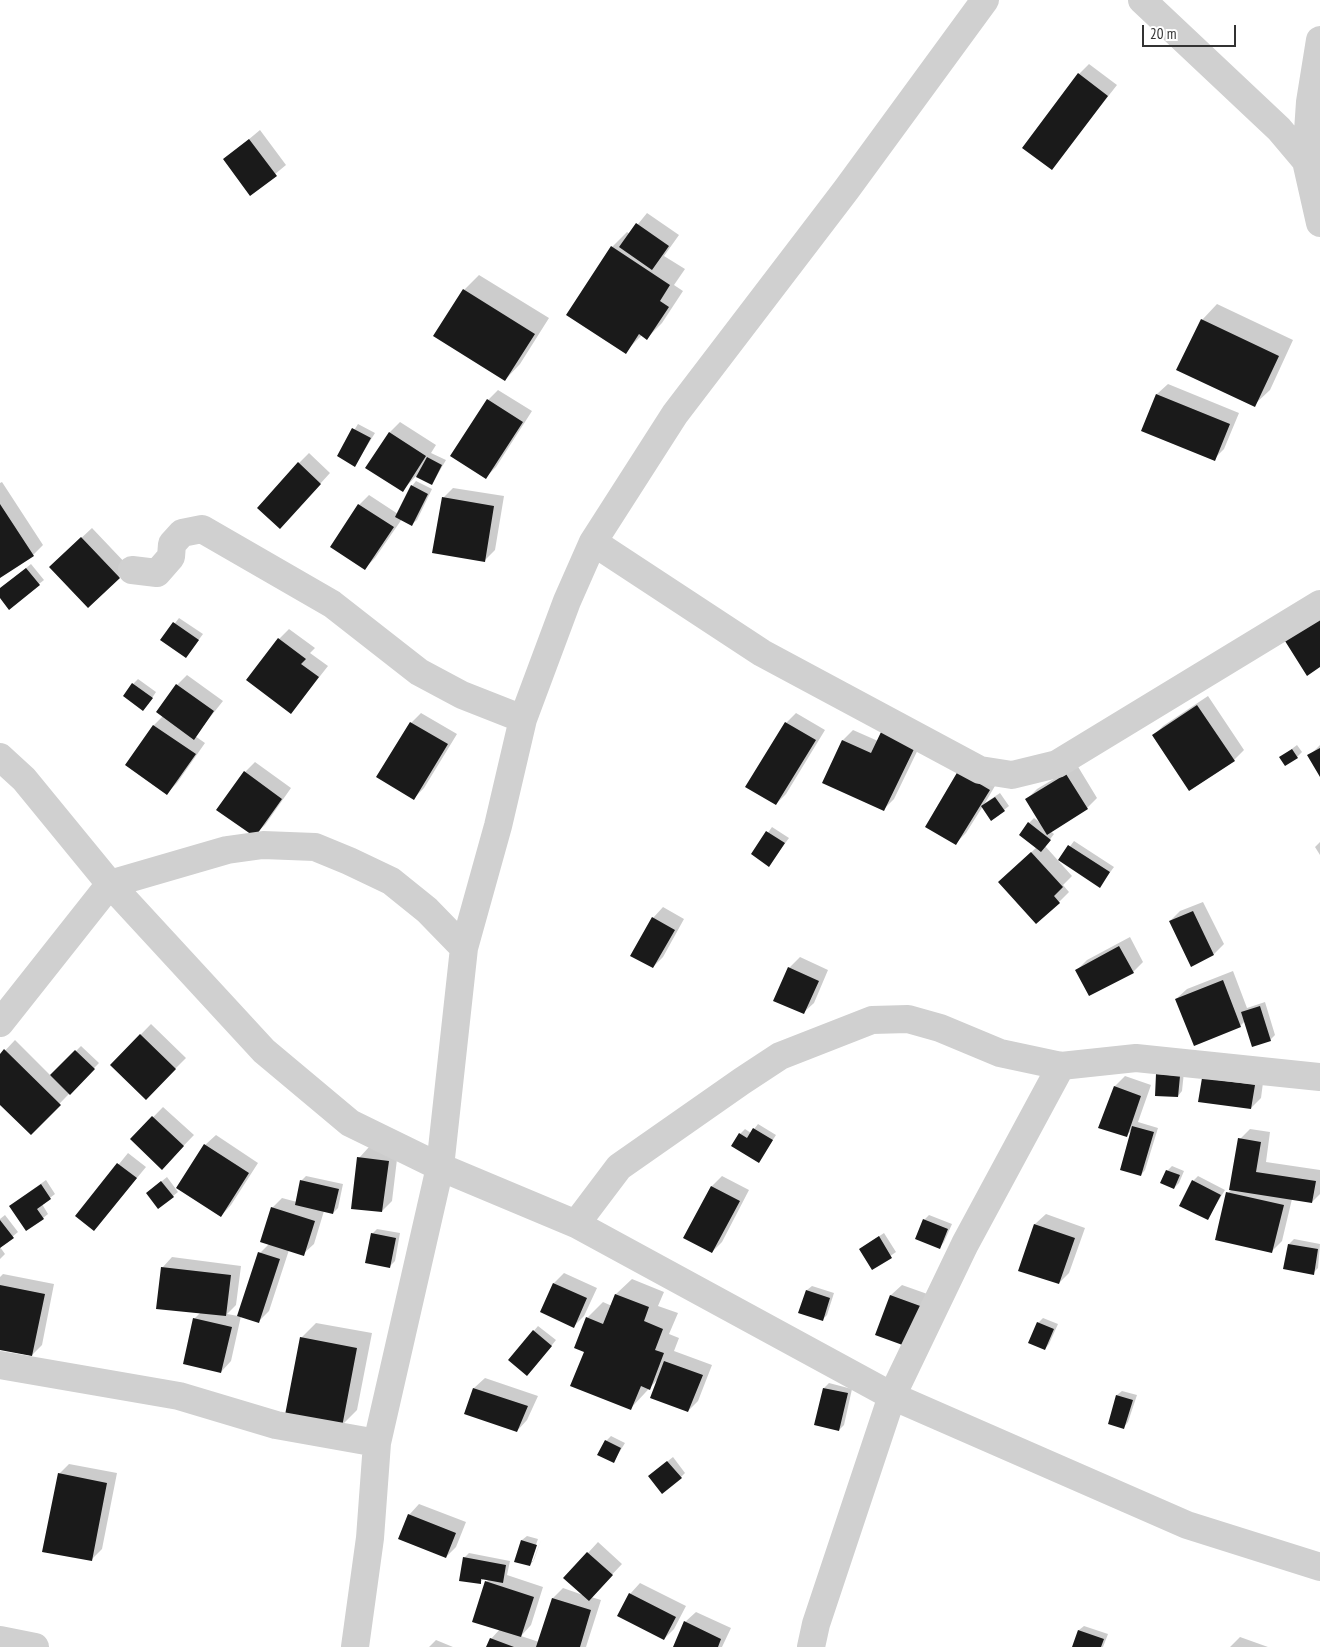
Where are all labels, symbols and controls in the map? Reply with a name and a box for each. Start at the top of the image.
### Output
scale bar [1145,15,1239,47]
text: 20 m [1150,24,1176,43]

